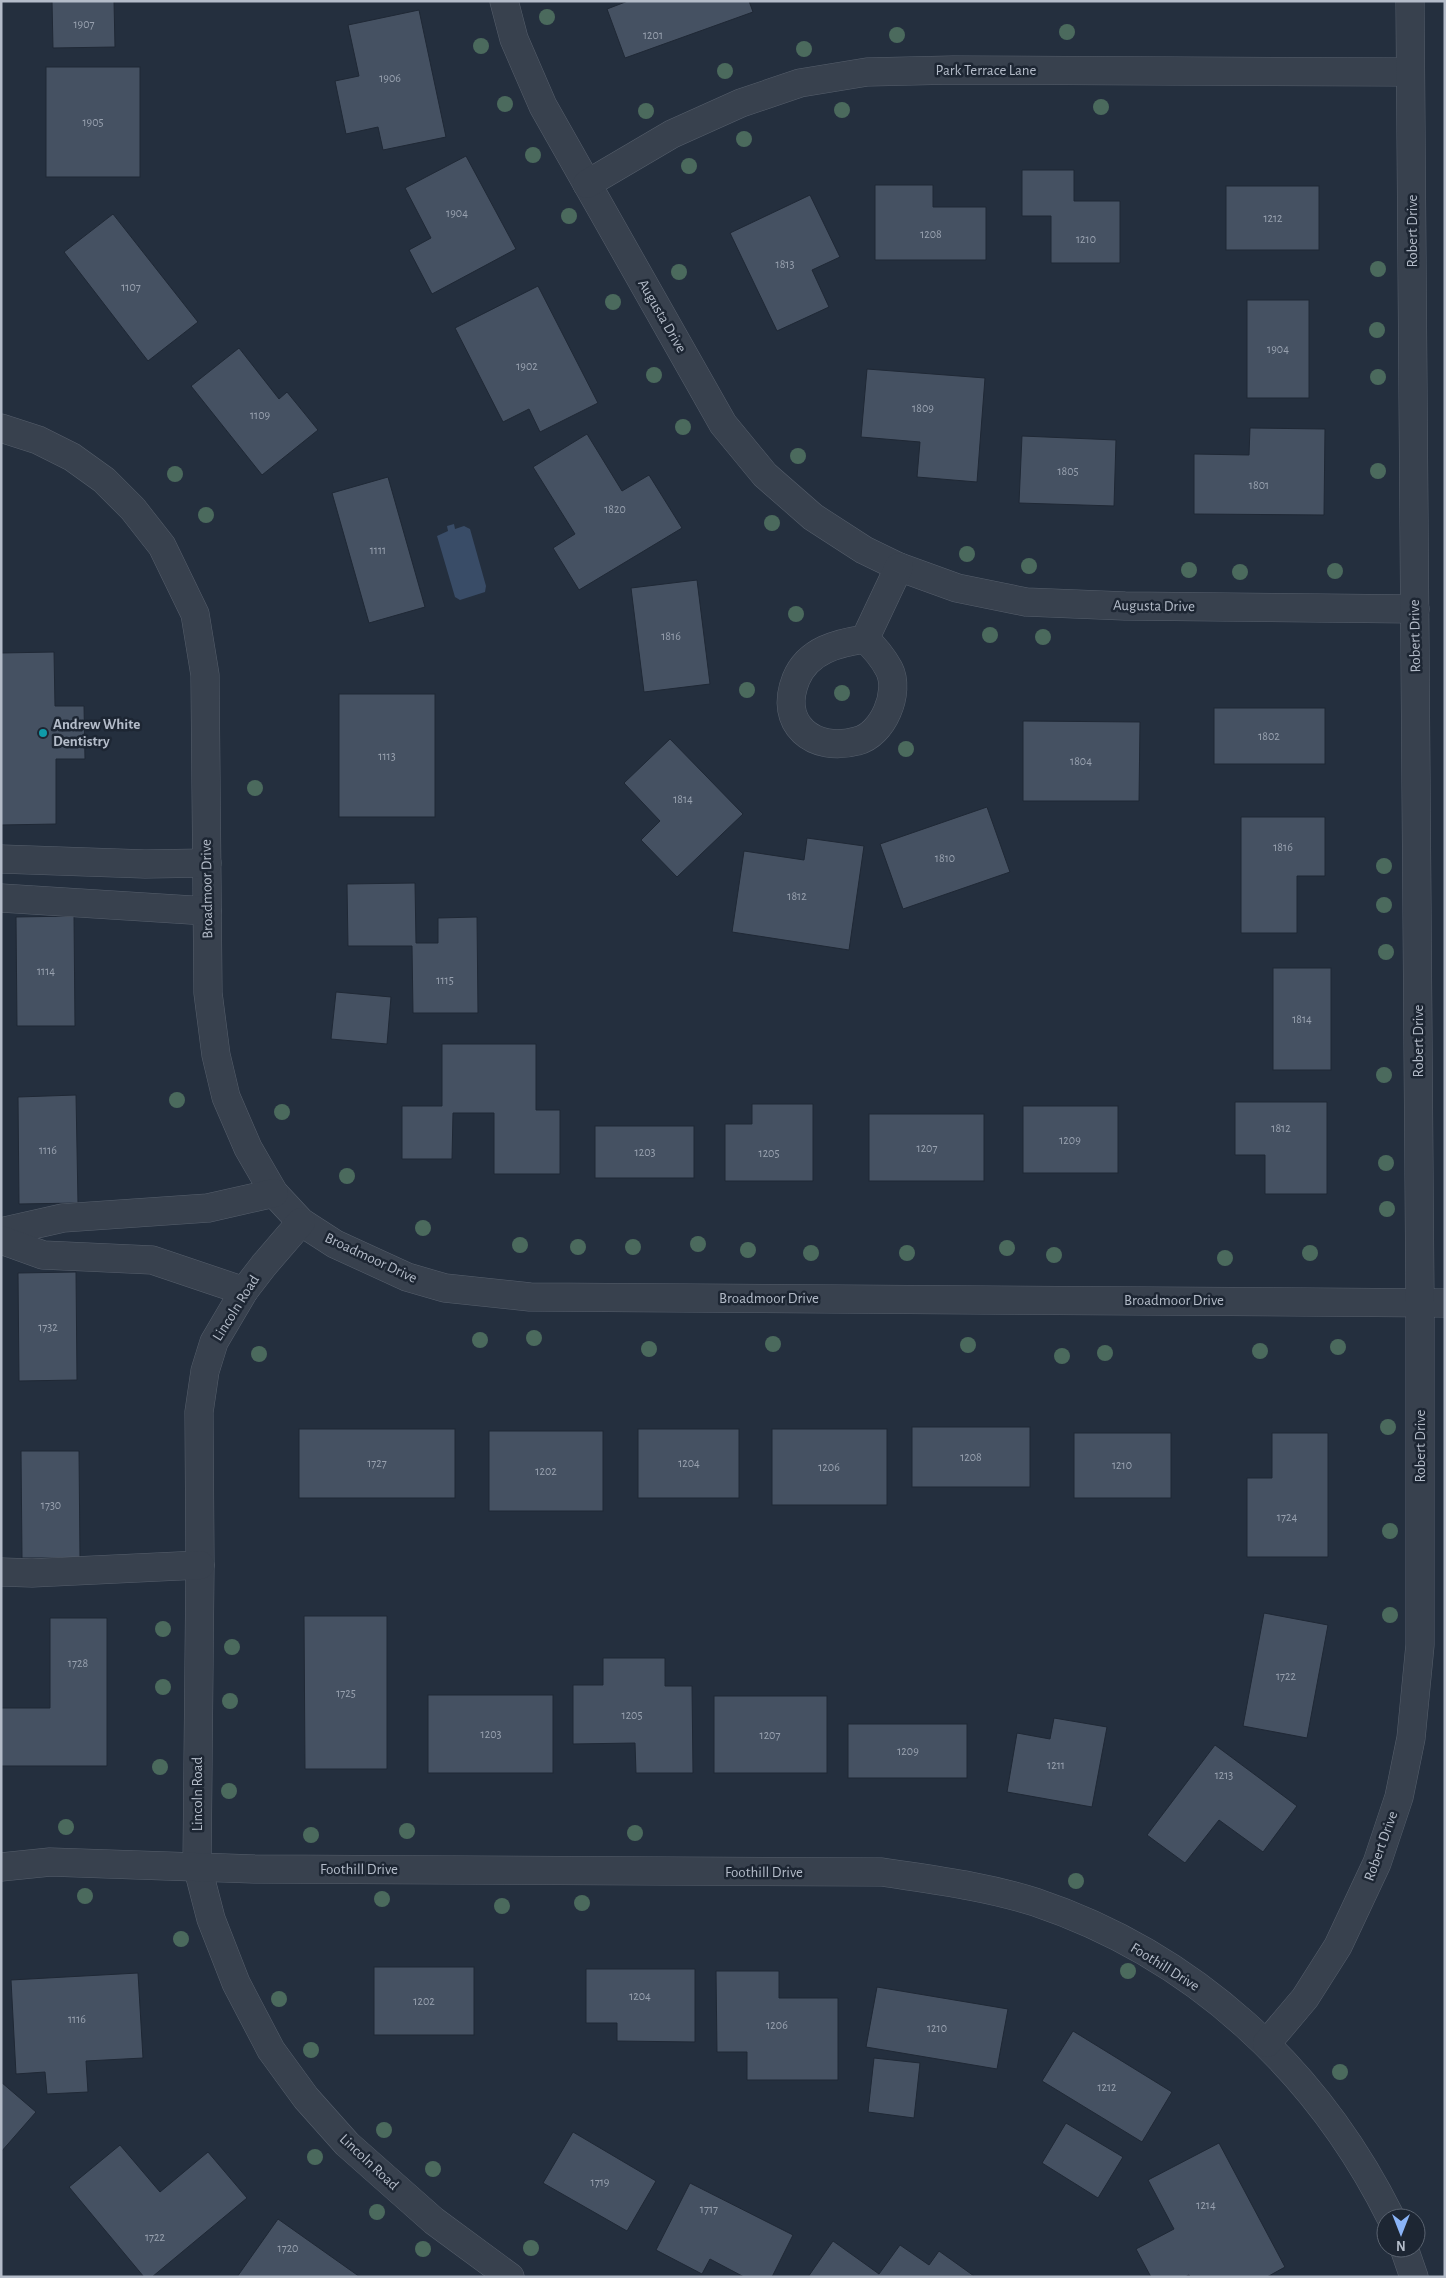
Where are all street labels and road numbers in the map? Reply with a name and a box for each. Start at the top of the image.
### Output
street label: Park Terrace Lane [936,63,1037,78]
street label: Robert Drive [1405,194,1420,268]
street label: Augusta Drive [635,277,689,355]
street label: Augusta Drive [1113,598,1195,614]
street label: Robert Drive [1407,599,1423,673]
street label: Broadmoor Drive [199,839,215,939]
street label: Robert Drive [1411,1004,1426,1078]
street label: Broadmoor Drive [323,1230,420,1286]
street label: Lincoln Road [210,1272,262,1344]
street label: Broadmoor Drive [719,1291,819,1306]
street label: Broadmoor Drive [1124,1293,1224,1308]
street label: Robert Drive [1413,1409,1428,1483]
street label: Lincoln Road [190,1757,205,1831]
street label: Robert Drive [1361,1809,1401,1883]
street label: Foothill Drive [320,1862,398,1877]
street label: Foothill Drive [725,1865,803,1880]
street label: Foothill Drive [1128,1940,1202,1994]
street label: Lincoln Road [337,2131,402,2193]

